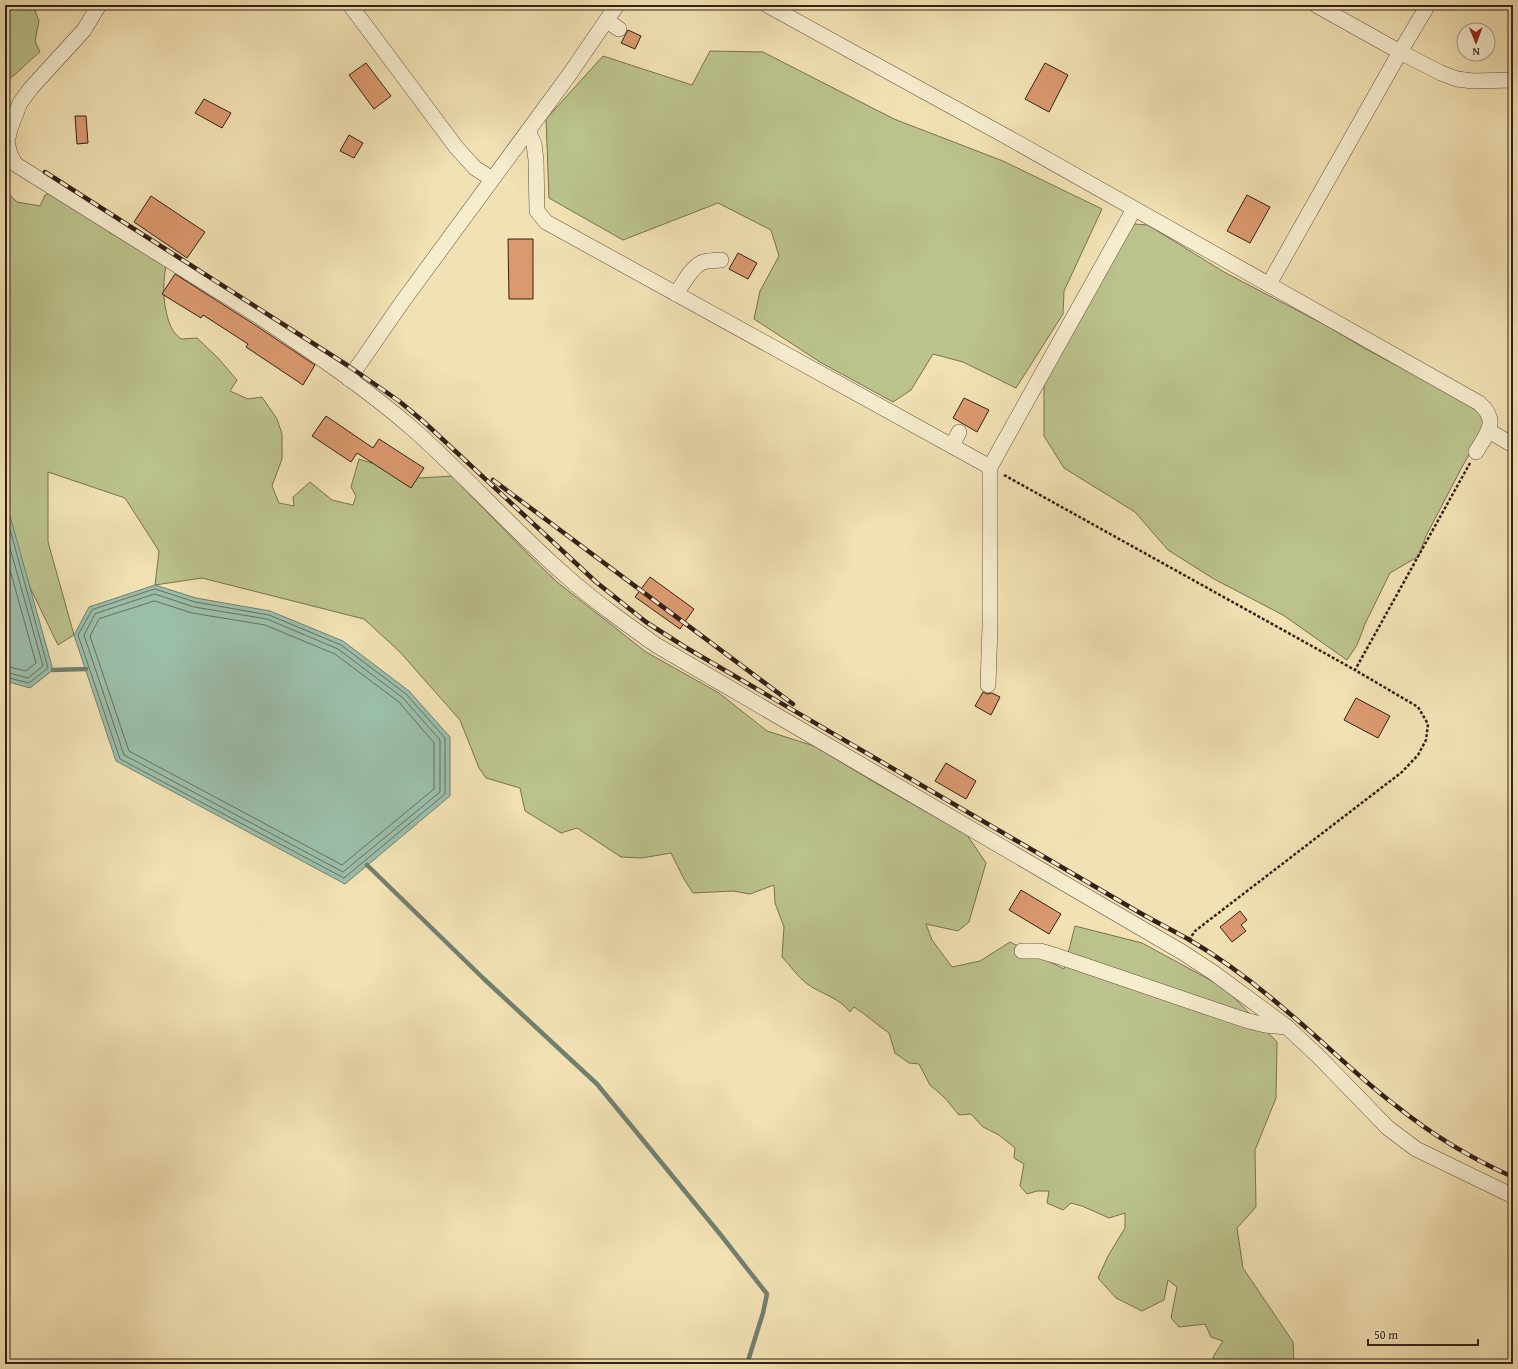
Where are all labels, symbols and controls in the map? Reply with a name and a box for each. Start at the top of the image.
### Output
north arrow [1456,22,1496,62]
text: N [1472,44,1480,60]
scale bar [1368,1321,1478,1347]
text: 50 m [1374,1326,1398,1343]

